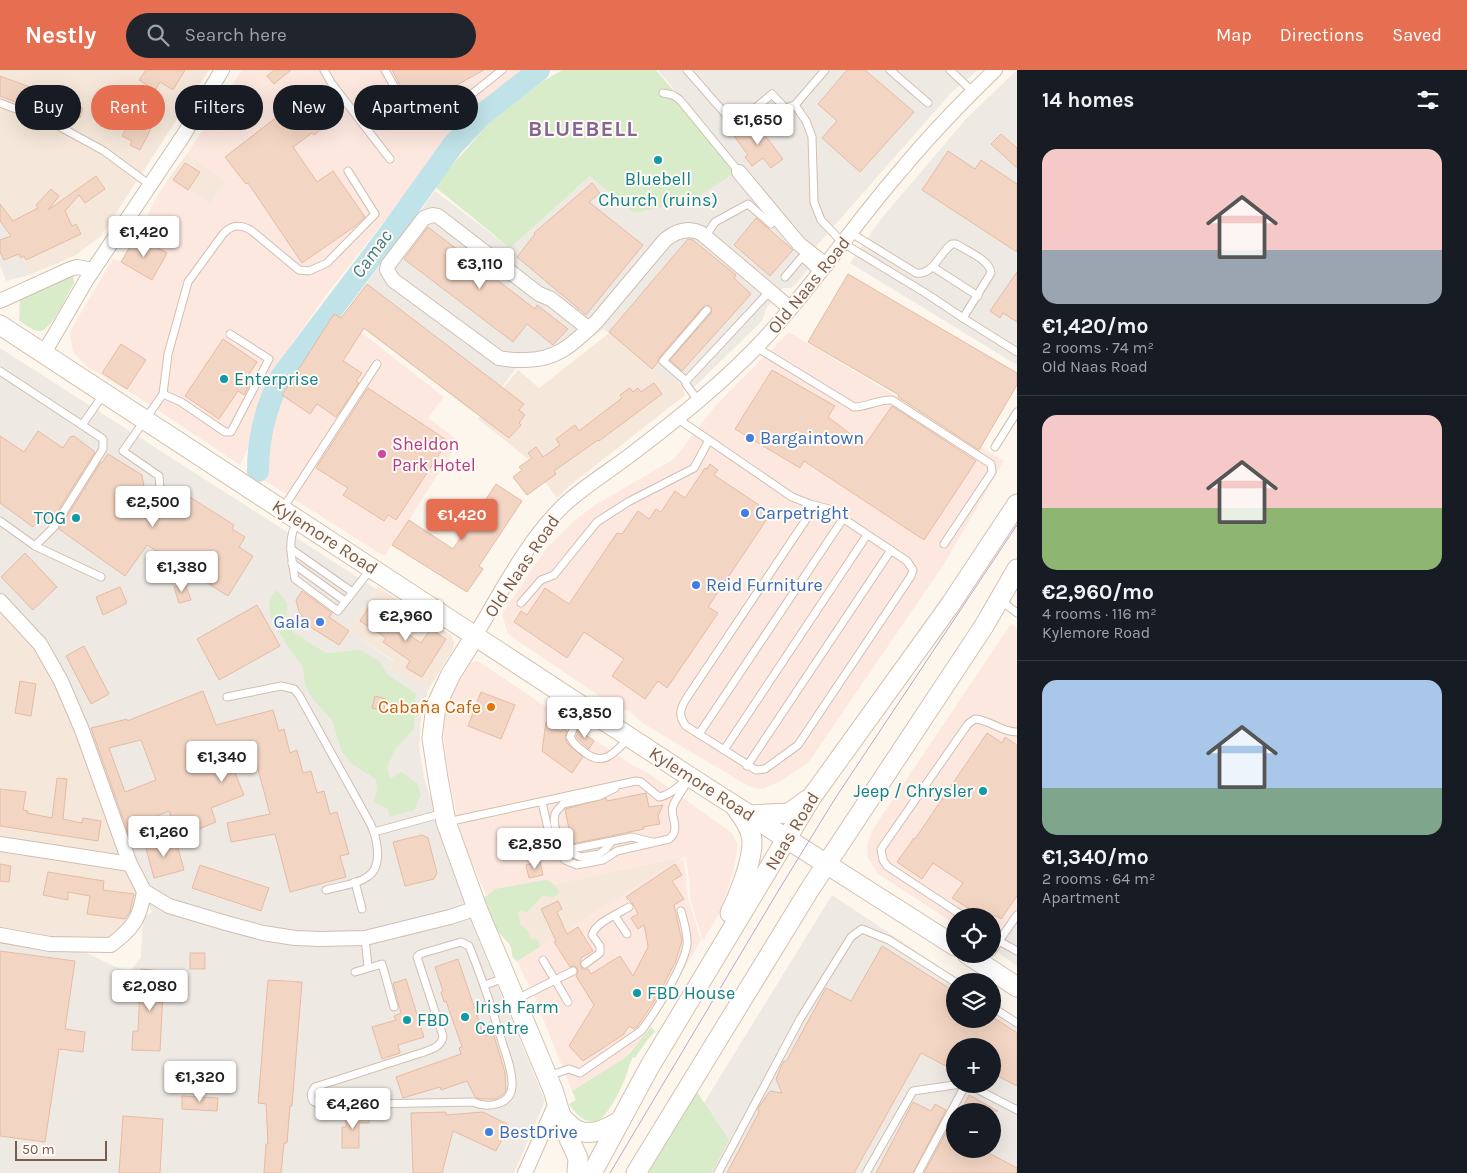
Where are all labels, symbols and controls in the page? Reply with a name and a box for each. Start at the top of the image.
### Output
search box [126,13,476,58]
text: Nestly [25,21,96,49]
icon: search [144,21,172,49]
text: Search here [184,24,287,46]
text: Map [1216,24,1252,46]
text: Directions [1280,24,1364,46]
text: Saved [1392,24,1442,46]
chip: Buy [15,85,81,130]
chip: Rent [91,85,165,130]
chip: Filters [175,85,263,130]
chip: New [273,85,344,130]
chip: Apartment [354,85,478,130]
icon: filters [1414,86,1442,114]
text: 14 homes [1042,88,1134,112]
pin: €1,650 [717,104,799,146]
text: €1,650 [733,110,783,129]
district label: BLUEBELL [528,116,638,142]
marker: Bluebell Church (ruins) [652,154,664,166]
place label: Bluebell Church (ruins) [598,168,718,211]
icon: home [1197,182,1287,272]
pin: €1,420 [103,216,185,258]
text: €1,420 [119,222,169,241]
water label: Camac [347,225,397,282]
street label: Old Naas Road [763,232,855,338]
pin: €3,110 [439,248,521,290]
text: €3,110 [457,254,503,273]
text: €1,420/mo [1042,314,1148,338]
text: 2 rooms · 74 m² [1042,338,1154,357]
text: Old Naas Road [1042,357,1148,376]
place label: Enterprise [234,368,319,390]
marker: Enterprise [218,373,230,385]
place label: Bargaintown [760,427,864,449]
marker: Bargaintown [744,432,756,444]
place label: Sheldon Park Hotel [392,433,476,476]
icon: home [1197,447,1287,537]
marker: Sheldon Park Hotel [376,448,388,460]
pin: €2,500 [112,486,194,528]
text: €2,500 [126,492,180,511]
street label: Kylemore Road [268,495,382,579]
pin: €1,420 [421,498,503,541]
place label: Carpetright [755,502,849,524]
text: €1,420 [437,505,487,524]
place label: TOG [34,507,66,529]
marker: Carpetright [739,507,751,519]
street label: Old Naas Road [480,511,564,621]
marker: TOG [70,512,82,524]
pin: €1,380 [141,550,223,593]
text: €1,380 [157,557,207,576]
place label: Reid Furniture [706,574,823,596]
marker: Reid Furniture [690,579,702,591]
text: €2,960/mo [1042,580,1154,604]
pin: €2,960 [365,600,447,642]
text: 4 rooms · 116 m² [1042,604,1157,623]
text: €2,960 [379,606,433,625]
place label: Gala [274,611,310,633]
marker: Gala [314,616,326,628]
text: Kylemore Road [1042,623,1150,642]
place label: Cabaña Cafe [378,696,481,718]
pin: €3,850 [544,696,626,739]
marker: Cabaña Cafe [485,701,497,713]
text: €3,850 [558,703,612,722]
icon: home [1197,712,1287,802]
pin: €1,340 [181,740,263,783]
street label: Kylemore Road [645,742,759,826]
text: €1,340 [197,747,247,766]
place label: Jeep / Chrysler [853,780,973,802]
marker: Jeep / Chrysler [977,785,989,797]
street label: Naas Road [760,788,824,874]
pin: €1,260 [123,816,205,858]
text: €1,260 [139,822,189,841]
pin: €2,850 [494,828,576,870]
text: €2,850 [508,834,562,853]
text: €1,340/mo [1042,845,1149,869]
text: 2 rooms · 64 m² [1042,869,1155,888]
text: Apartment [1042,888,1120,907]
map controls [946,908,1001,1158]
button: locate [946,908,1001,963]
pin: €2,080 [109,970,191,1012]
button: layers [946,973,1001,1028]
text: €2,080 [123,976,177,995]
place label: FBD House [647,982,735,1004]
marker: FBD House [631,987,643,999]
place label: Irish Farm Centre [475,996,559,1039]
place label: FBD [417,1009,450,1031]
marker: Irish Farm Centre [459,1011,471,1023]
marker: FBD [401,1014,413,1026]
button: + [946,1038,1001,1093]
pin: €1,320 [159,1060,241,1103]
text: €1,320 [175,1067,225,1086]
pin: €4,260 [312,1088,394,1130]
text: €4,260 [326,1094,380,1113]
button: − [946,1103,1001,1158]
place label: BestDrive [499,1121,578,1143]
marker: BestDrive [483,1126,495,1138]
scale bar [15,1138,108,1161]
text: 50 m [22,1141,55,1158]

